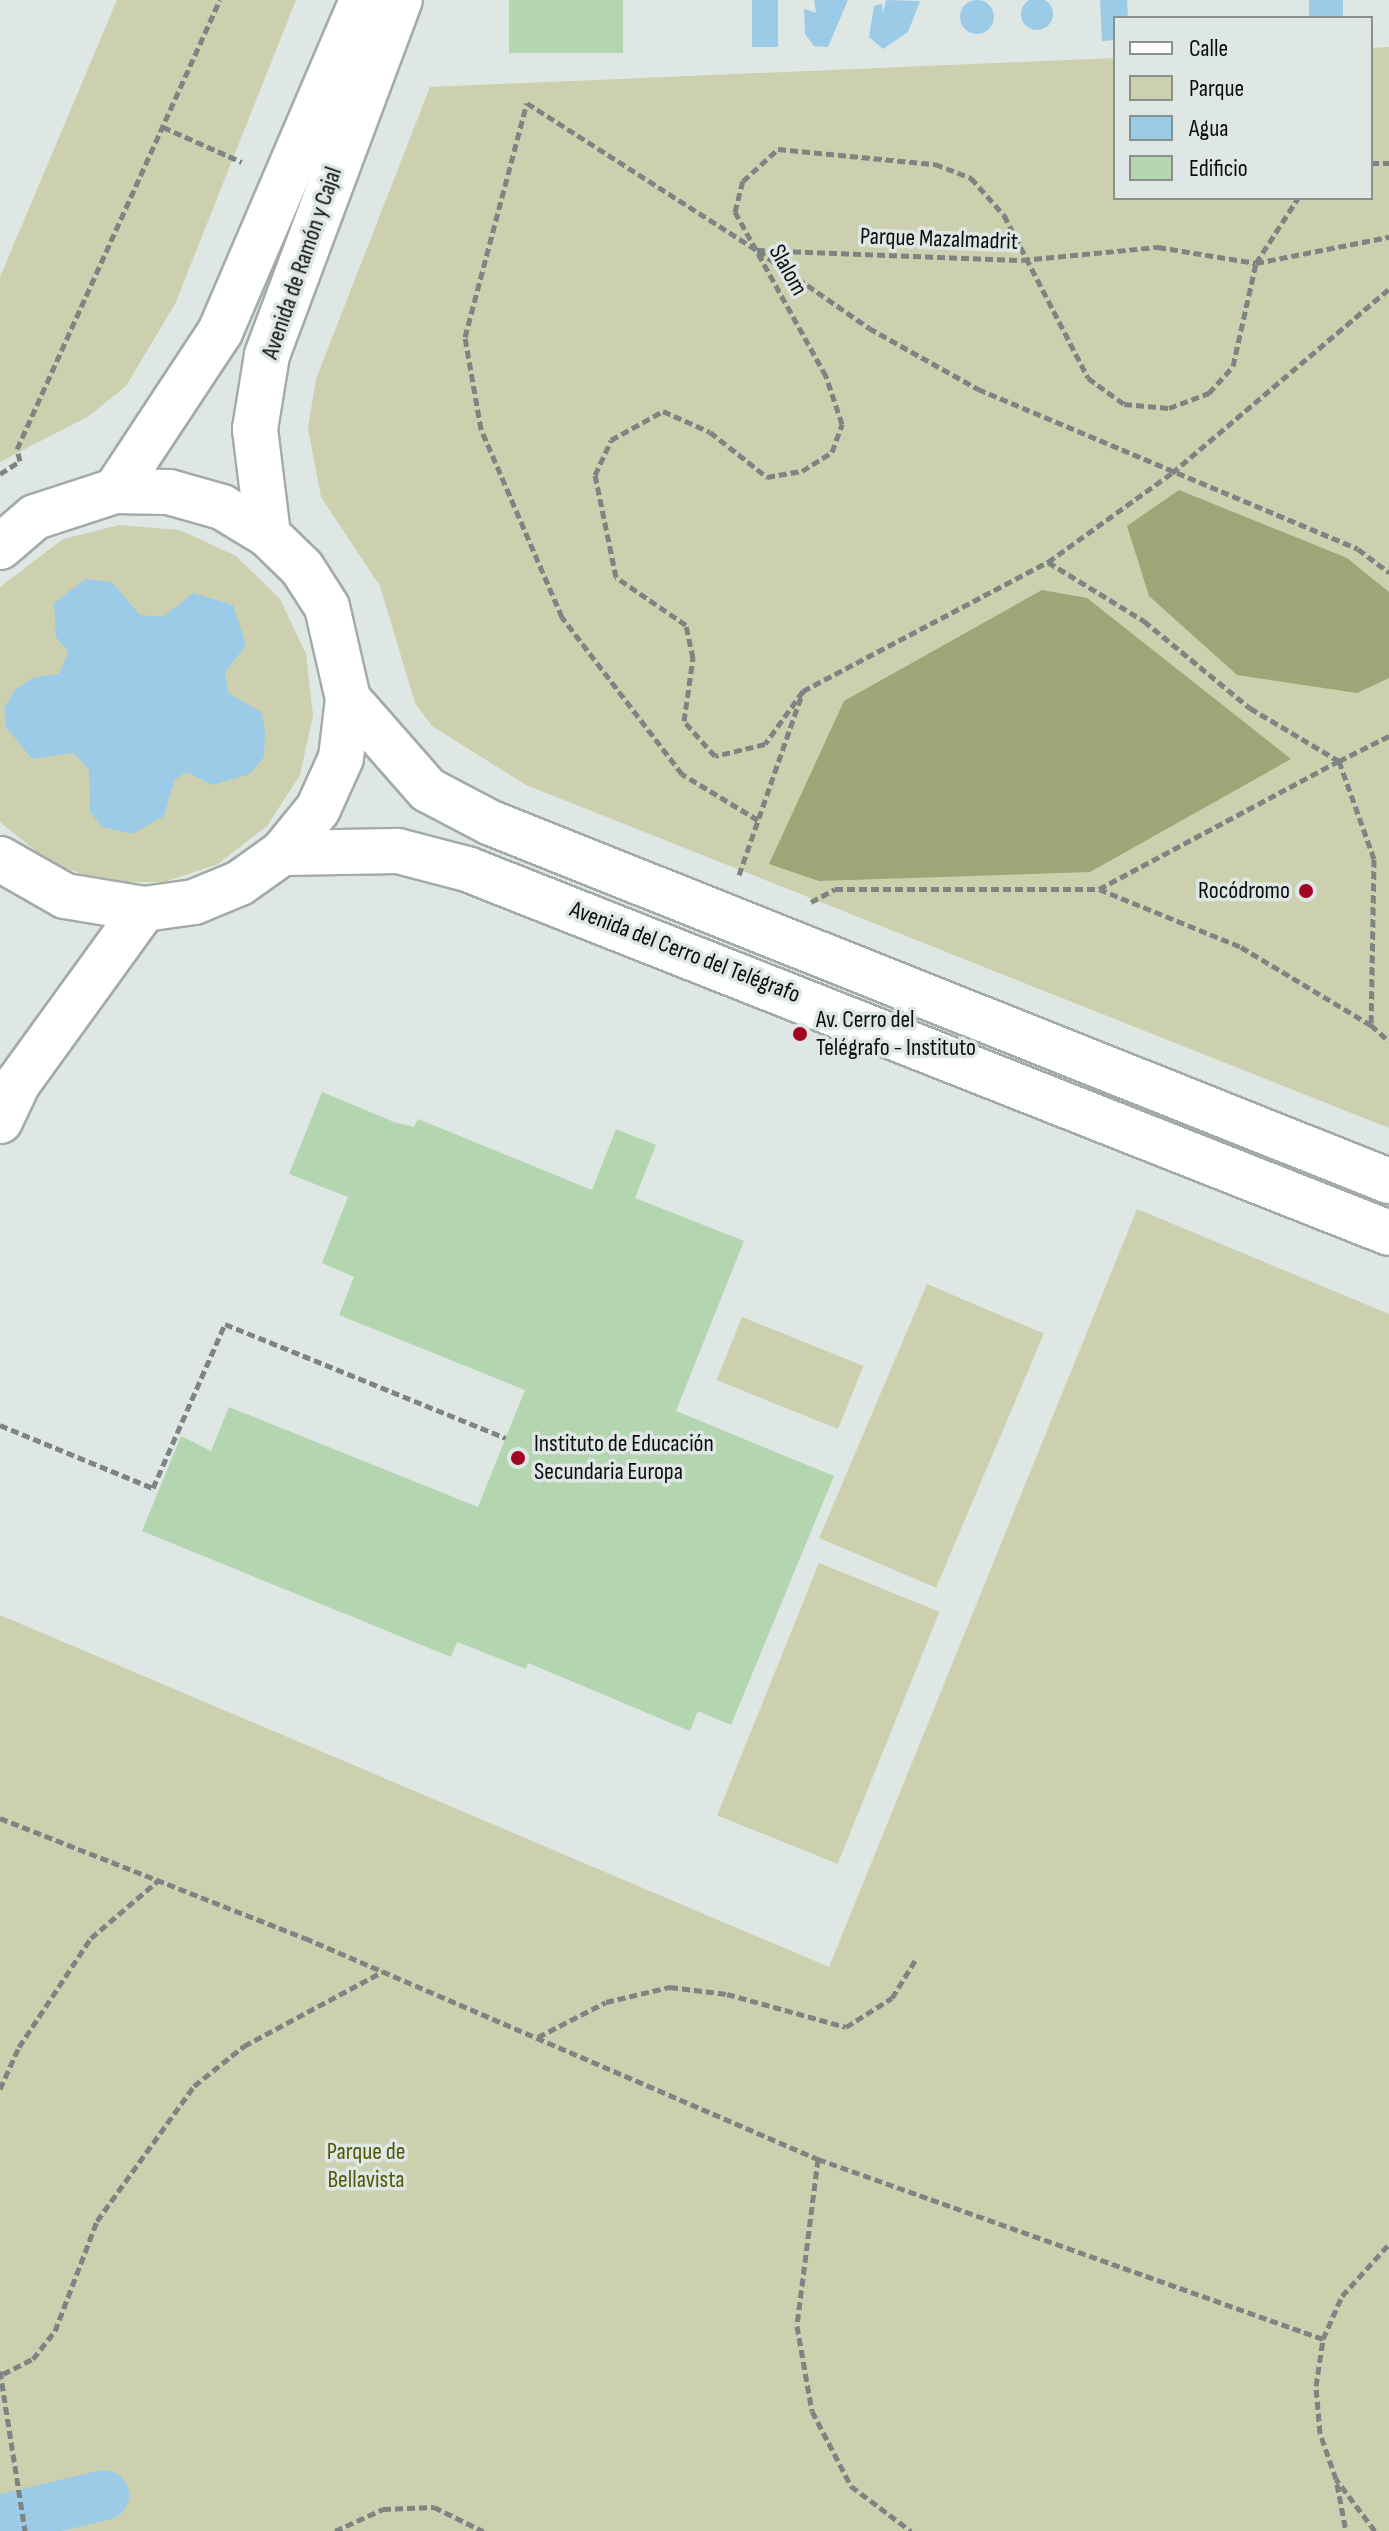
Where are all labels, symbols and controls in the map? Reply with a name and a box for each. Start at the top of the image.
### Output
legend [1113,16,1373,200]
text: Calle [1189,34,1228,63]
text: Parque [1189,74,1244,103]
text: Agua [1189,114,1228,143]
text: Edificio [1189,154,1248,183]
street label: Avenida de Ramón y Cajal [256,163,348,363]
street label: Parque Mazalmadrit [859,222,1019,256]
street label: Slalom [762,239,814,301]
place label: Rocódromo [1198,877,1290,905]
marker: Rocódromo [1297,882,1315,900]
street label: Avenida del Cerro del Telégrafo [566,895,804,1009]
place label: Av. Cerro del Telégrafo - Instituto [816,1006,976,1062]
marker: Av. Cerro del Telégrafo - Instituto [791,1025,809,1043]
place label: Instituto de Educación Secundaria Europa [534,1430,714,1486]
marker: Instituto de Educación Secundaria Europa [509,1449,527,1467]
park label: Parque de Bellavista [327,2138,405,2194]

